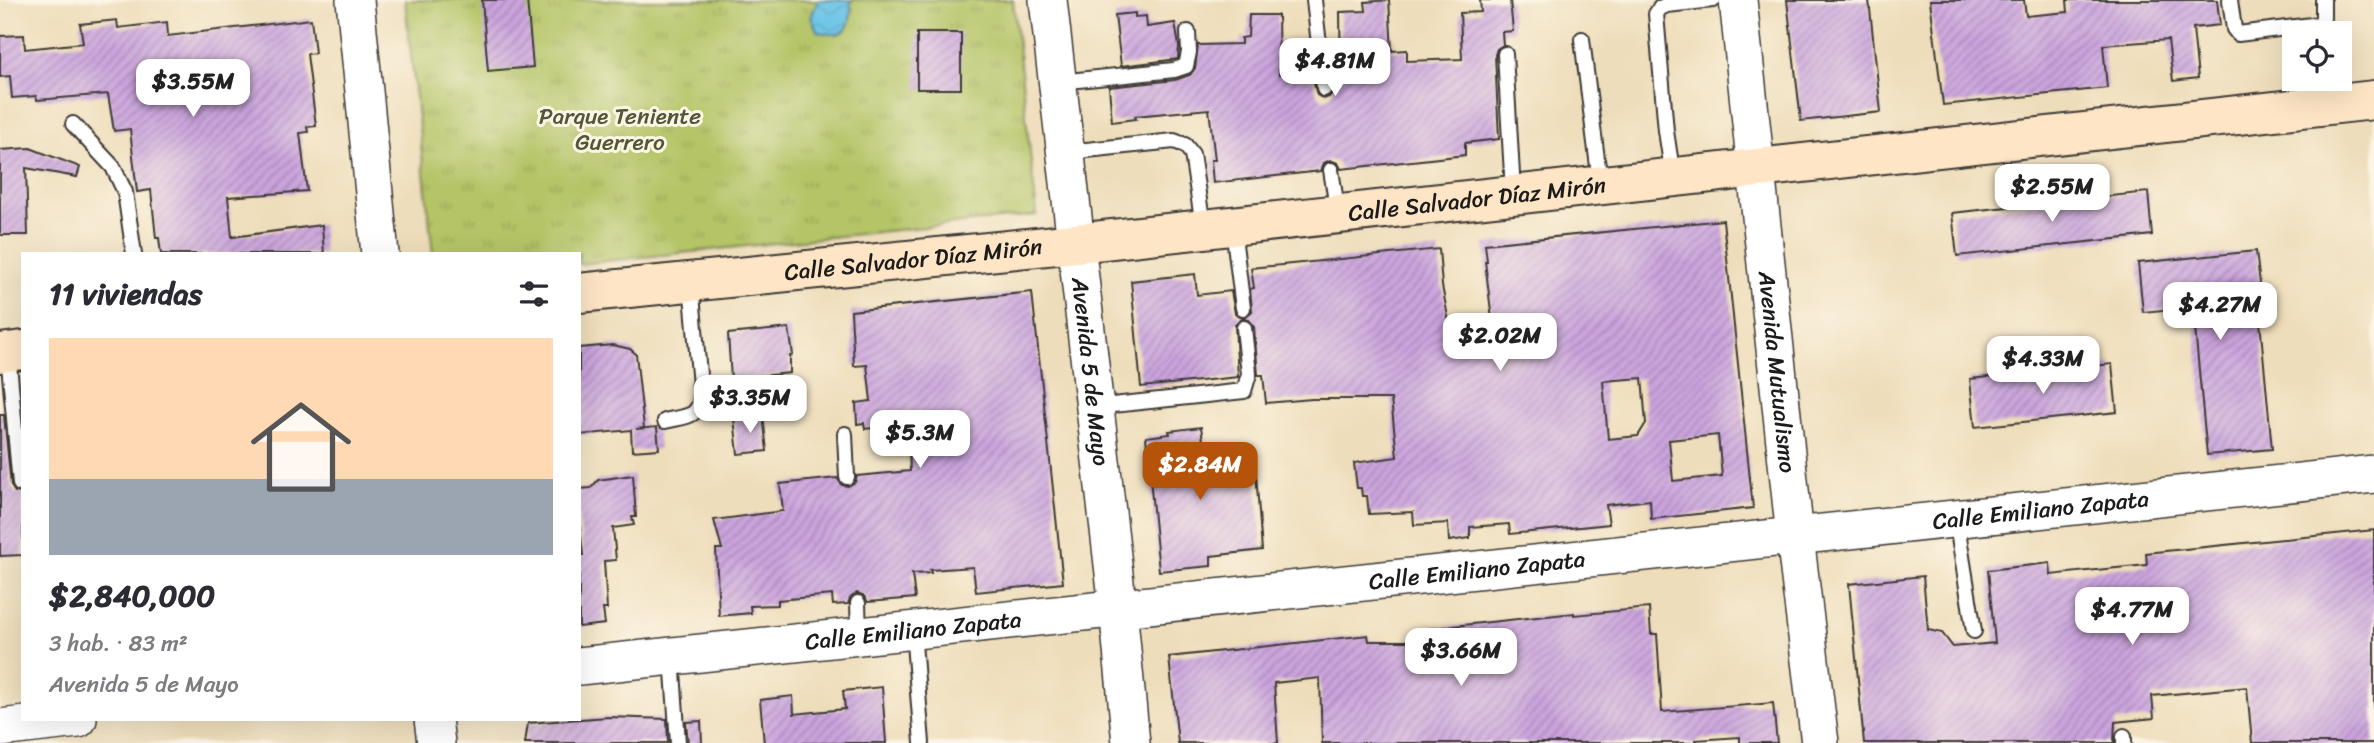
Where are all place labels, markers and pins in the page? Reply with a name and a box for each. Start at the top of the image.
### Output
pin: $4.81M [1278,38,1392,98]
pin: $3.55M [136,60,250,119]
pin: $2.55M [1995,164,2109,224]
pin: $4.27M [2163,282,2277,342]
pin: $2.02M [1443,314,1557,373]
pin: $4.33M [1986,336,2100,396]
pin: $3.35M [693,376,807,435]
pin: $5.3M [871,410,969,470]
pin: $2.84M [1143,442,1257,502]
pin: $4.77M [2075,588,2189,647]
pin: $3.66M [1404,628,1518,688]

